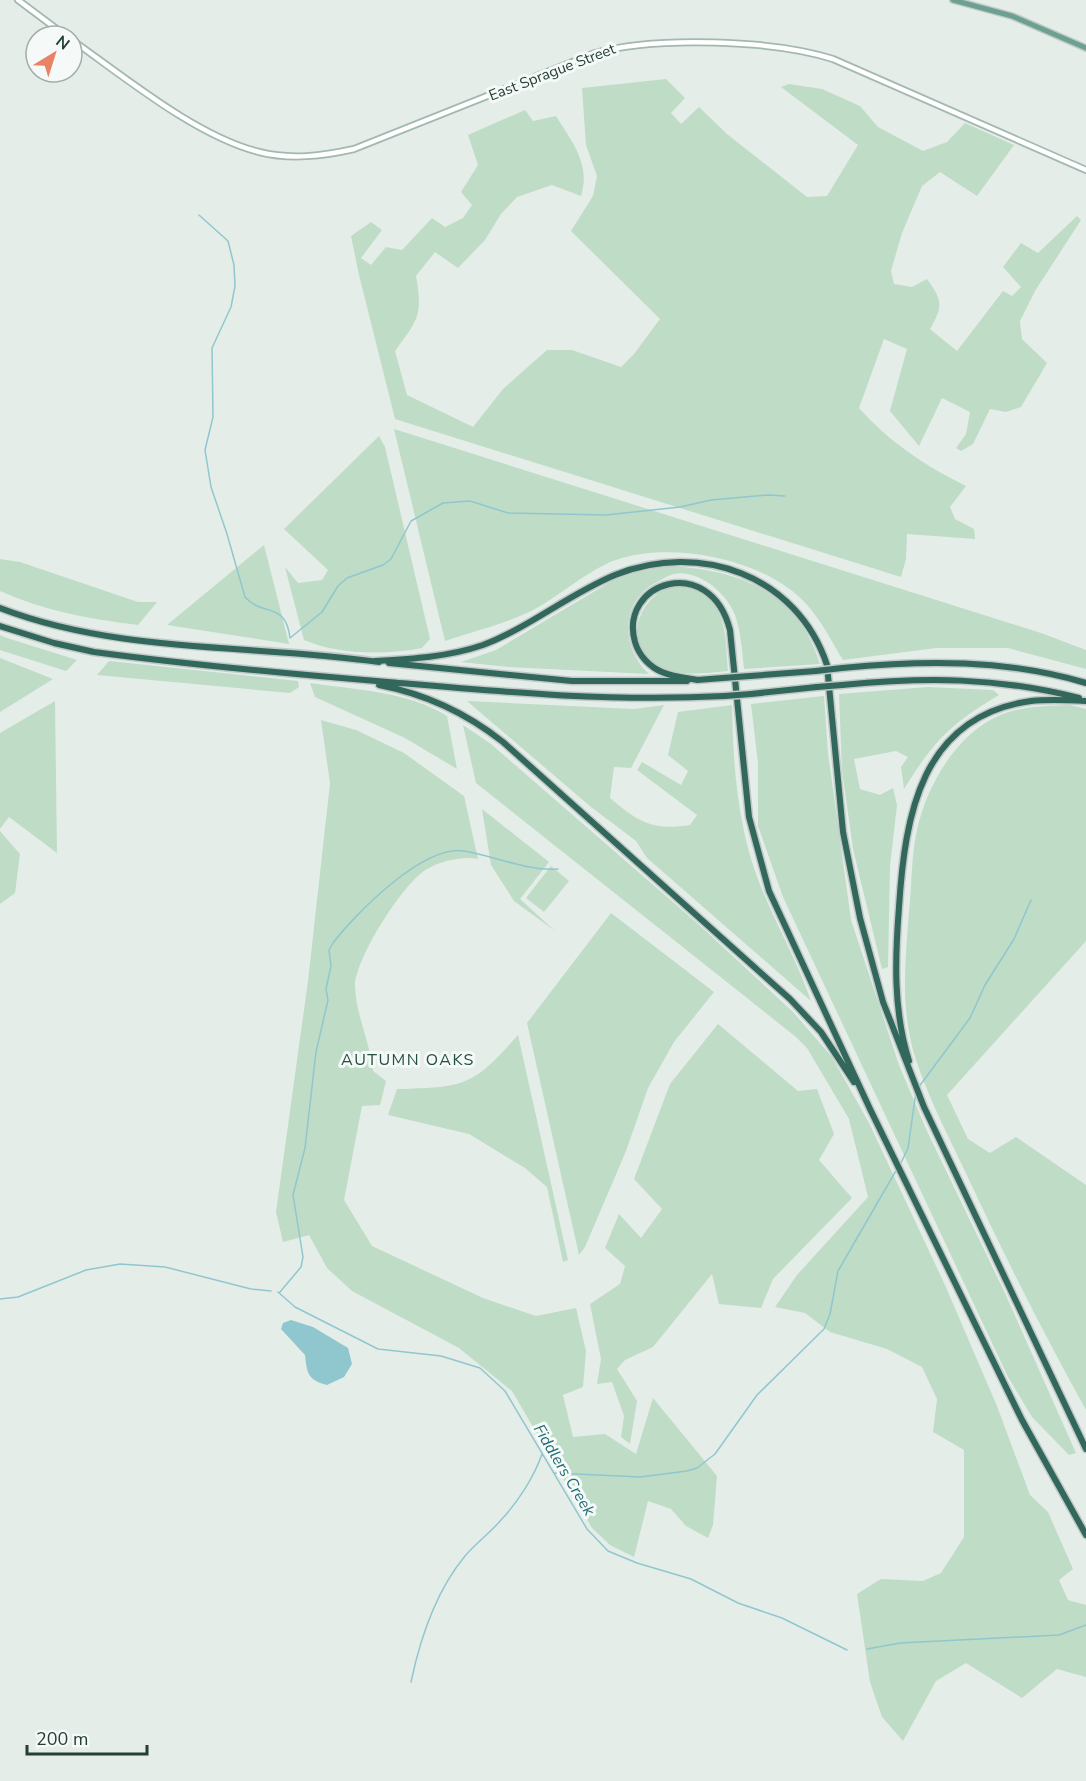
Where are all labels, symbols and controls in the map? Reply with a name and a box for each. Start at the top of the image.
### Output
north arrow [24,24,84,84]
text: N [51,31,74,55]
street label: East Sprague Street [486,38,619,105]
district label: AUTUMN OAKS [341,1049,475,1071]
water label: Fiddlers Creek [528,1420,601,1521]
scale bar [27,1718,147,1756]
text: 200 m [36,1727,88,1751]

